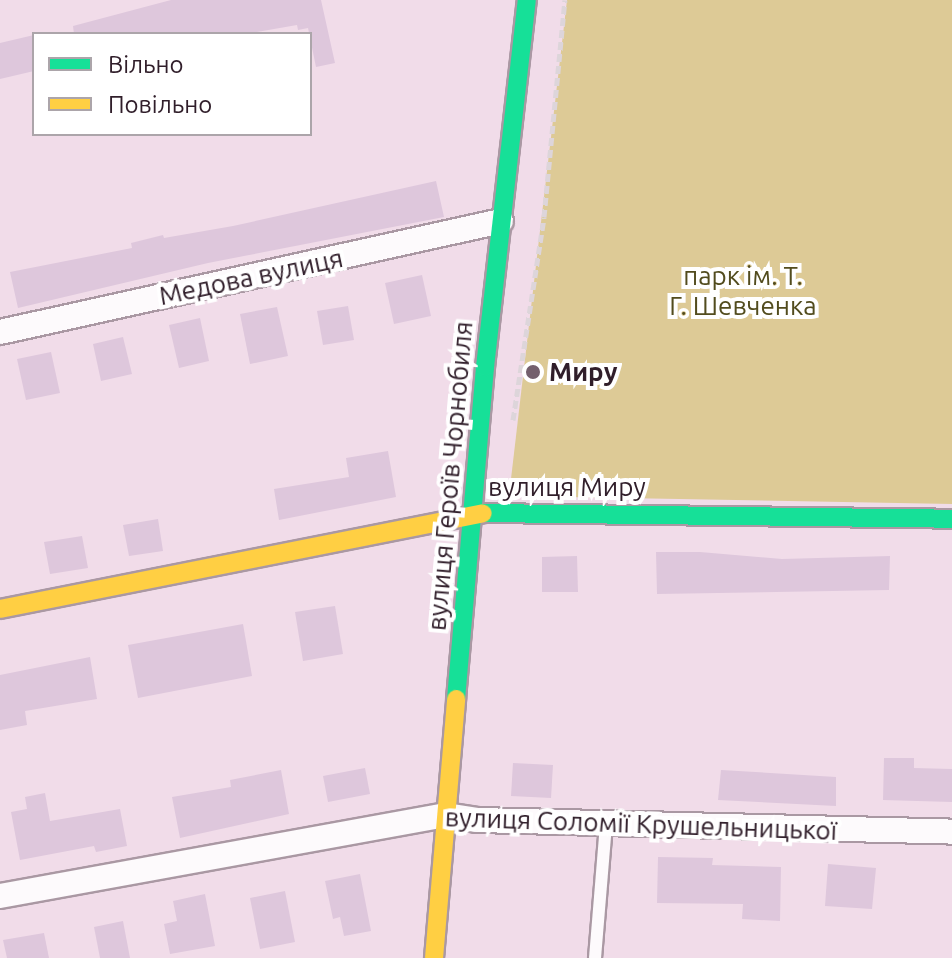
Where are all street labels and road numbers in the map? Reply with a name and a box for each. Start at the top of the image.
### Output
street label: Медова вулиця [156,242,346,312]
street label: вулиця Героїв Чорнобиля [421,320,479,632]
street label: вулиця Миру [488,471,646,503]
street label: вулиця Соломії Крушельницької [444,802,838,846]

